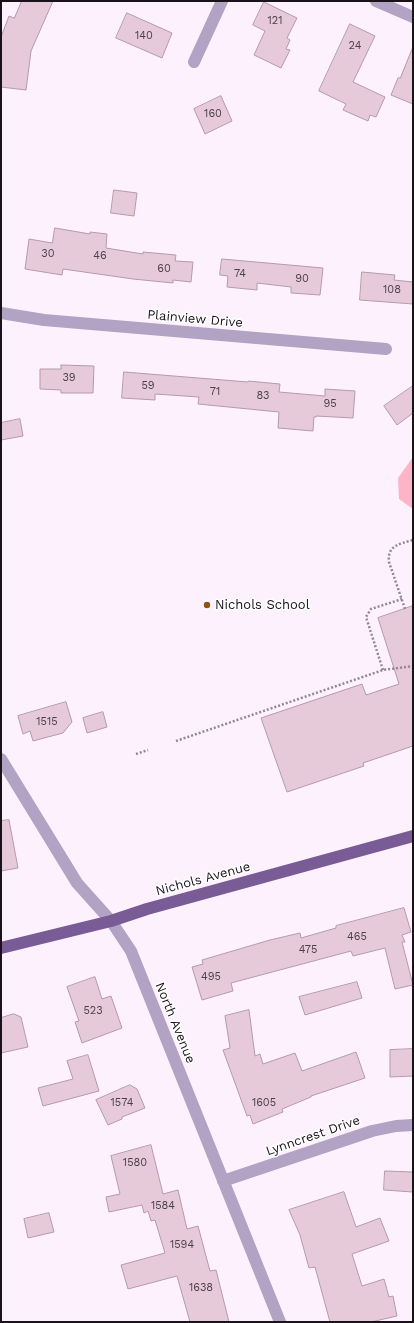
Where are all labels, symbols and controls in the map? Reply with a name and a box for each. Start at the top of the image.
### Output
house number: 121 [268,14,282,28]
house number: 140 [135,29,153,43]
house number: 24 [349,39,361,53]
house number: 160 [204,107,222,121]
house number: 30 [41,247,55,261]
house number: 46 [93,249,107,263]
house number: 60 [157,262,171,276]
house number: 74 [234,267,246,281]
house number: 90 [295,272,309,286]
house number: 108 [383,283,401,297]
street label: Plainview Drive [147,307,243,331]
house number: 39 [62,371,76,385]
house number: 59 [141,379,155,393]
house number: 71 [210,385,220,399]
house number: 83 [257,389,269,403]
house number: 95 [323,397,337,411]
place label: Nichols School [215,597,310,613]
marker: Nichols School [202,600,212,610]
house number: 1515 [36,715,58,729]
street label: Nichols Avenue [154,859,252,899]
house number: 465 [347,930,367,944]
house number: 475 [299,943,317,957]
house number: 495 [201,970,221,984]
street label: North Avenue [152,980,198,1066]
house number: 523 [83,1004,103,1018]
house number: 1574 [111,1096,133,1110]
house number: 1605 [252,1096,276,1110]
street label: Lynncrest Drive [264,1113,362,1159]
house number: 1580 [123,1156,147,1170]
house number: 1584 [151,1199,175,1213]
house number: 1594 [170,1238,194,1252]
house number: 1638 [189,1281,213,1295]

